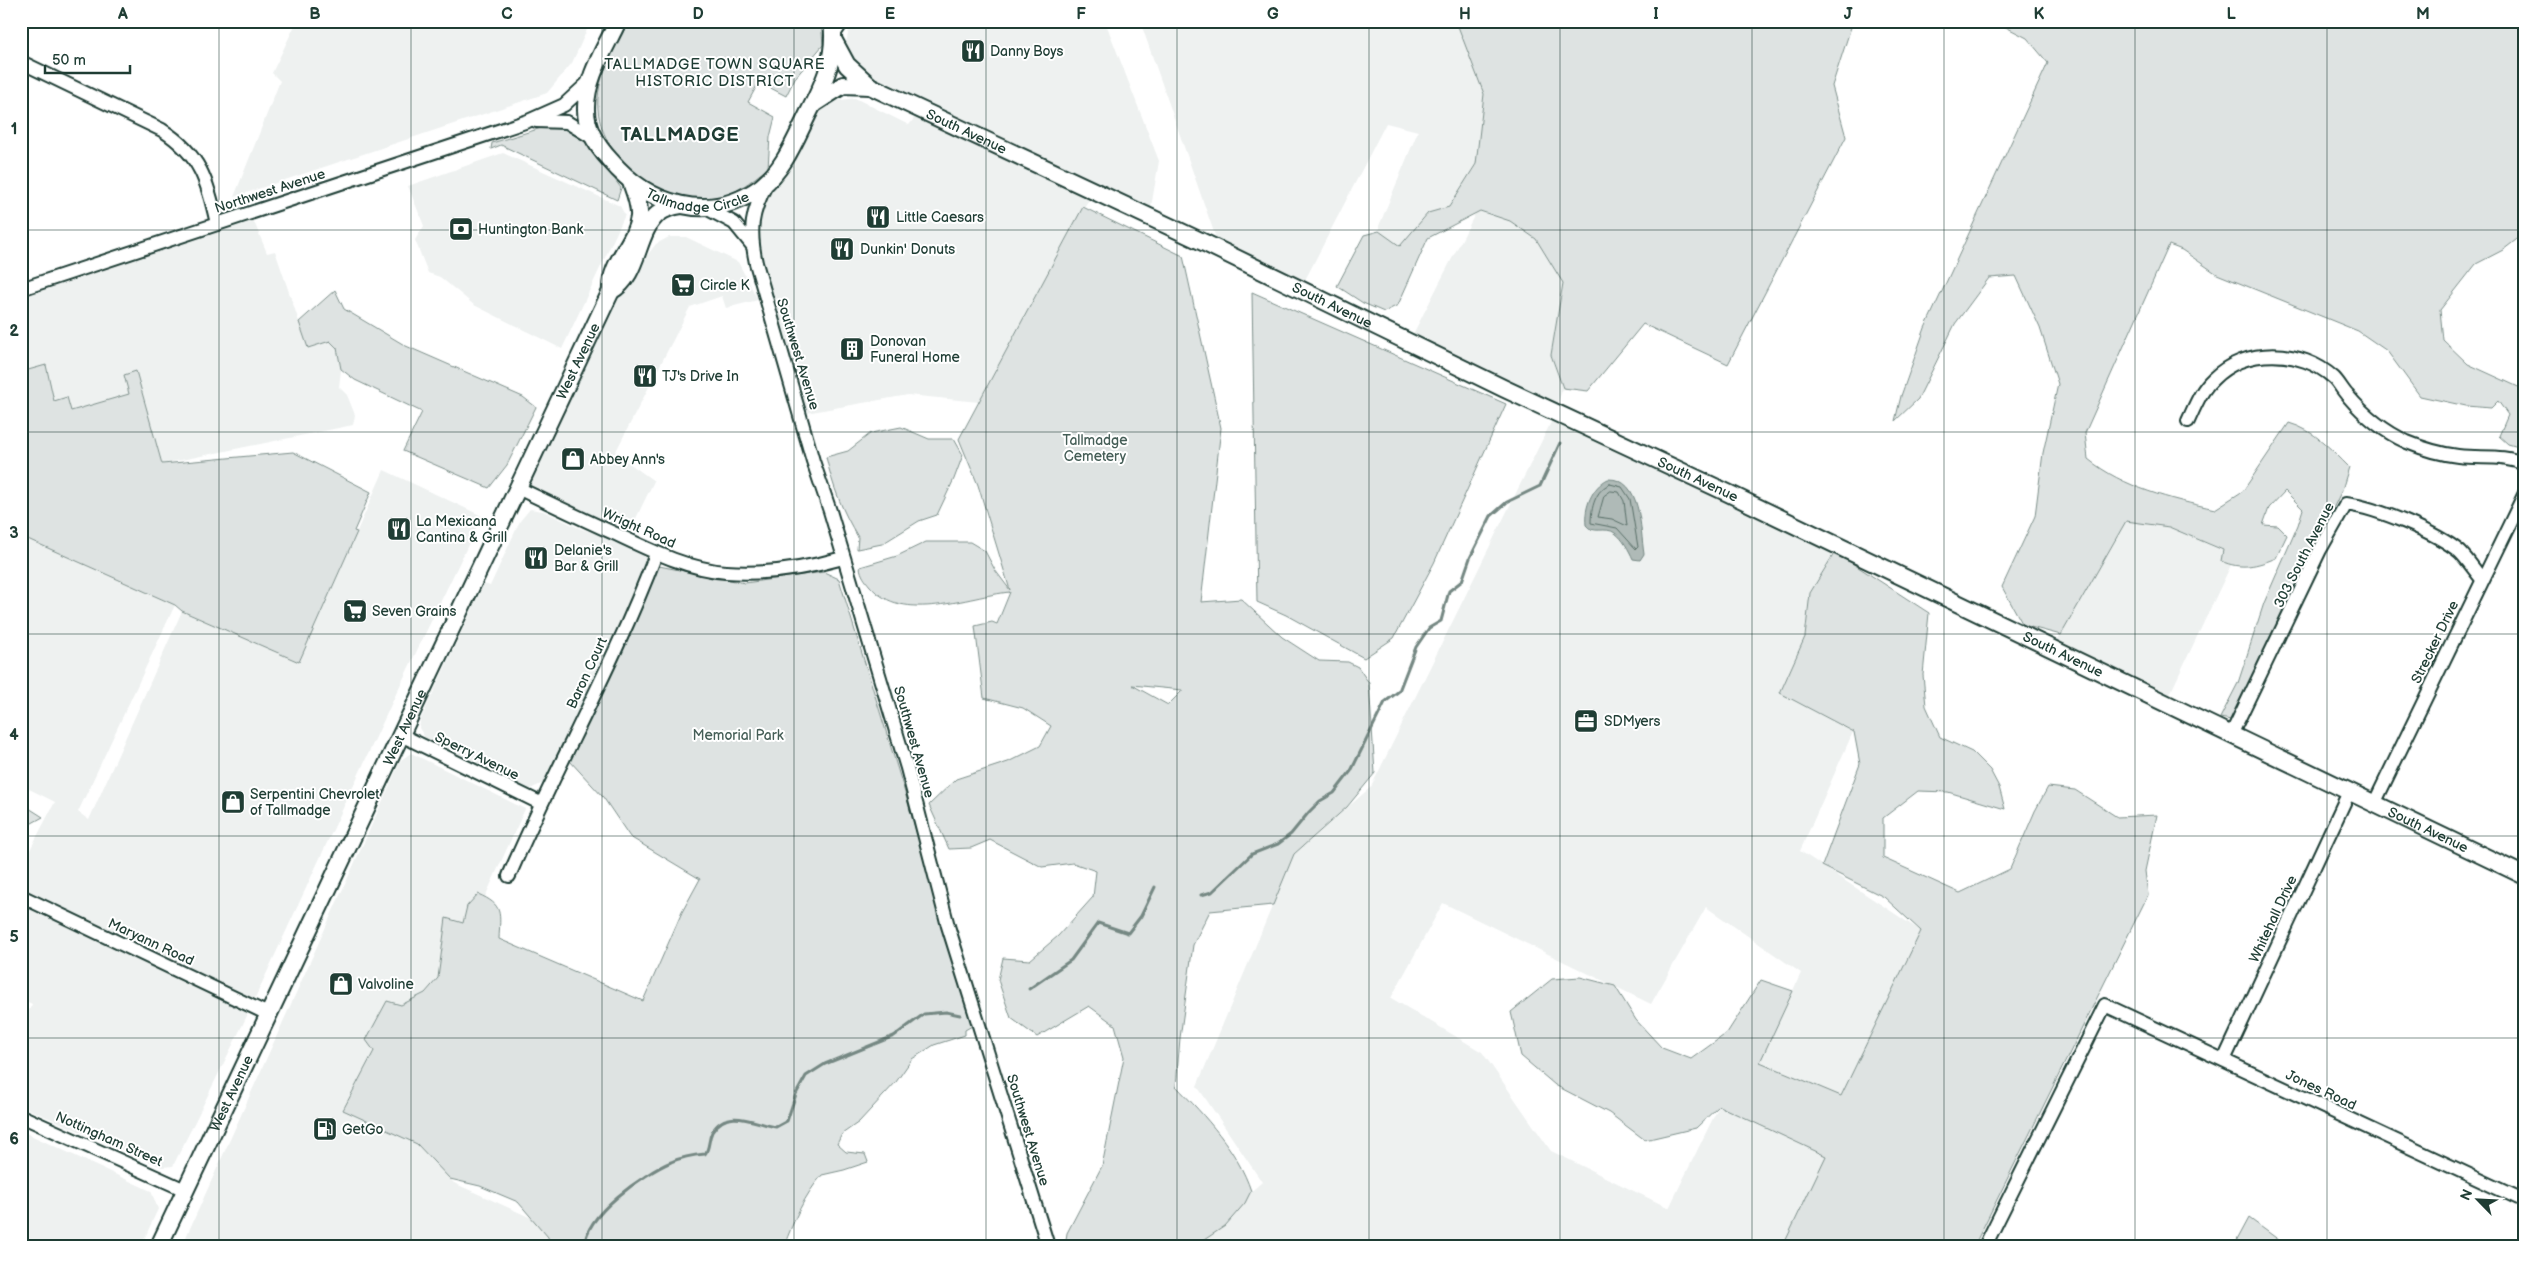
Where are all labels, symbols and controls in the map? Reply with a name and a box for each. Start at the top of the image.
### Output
text: A [117,5,128,24]
text: B [309,5,321,24]
text: C [501,5,513,24]
text: D [692,5,704,24]
text: E [885,5,895,24]
text: F [1076,5,1086,24]
text: G [1267,5,1279,24]
text: H [1459,5,1471,24]
text: I [1653,5,1659,24]
text: J [1844,5,1853,24]
text: K [2034,5,2045,24]
text: L [2226,5,2236,24]
text: M [2416,5,2430,24]
restaurant icon: Danny Boys [960,38,986,64]
scale bar [45,42,130,74]
place label: Danny Boys [990,43,1063,60]
text: 50 m [52,51,86,70]
district label: TALLMADGE TOWN SQUARE HISTORIC DISTRICT [604,55,826,91]
street label: South Avenue [923,105,1009,157]
text: 1 [11,120,17,139]
district label: TALLMADGE [620,124,740,147]
street label: Northwest Avenue [213,165,327,217]
street label: Tallmadge Circle [643,184,752,216]
restaurant icon: Little Caesars [865,204,891,230]
place label: Little Caesars [896,209,984,226]
bank icon: Huntington Bank [448,216,474,242]
place label: Huntington Bank [478,221,583,238]
restaurant icon: Dunkin' Donuts [829,236,855,262]
place label: Dunkin' Donuts [860,241,955,258]
supermarket icon: Circle K [670,272,696,298]
place label: Circle K [700,277,751,294]
street label: South Avenue [1289,278,1375,332]
street label: Southwest Avenue [773,296,823,412]
street label: West Avenue [553,320,603,402]
text: 2 [9,322,19,341]
place label: Donovan Funeral Home [870,333,960,366]
building icon: Donovan Funeral Home [839,336,865,362]
restaurant icon: TJ's Drive In [632,363,658,389]
place label: TJ's Drive In [662,368,739,385]
park label: Tallmadge Cemetery [1062,432,1128,465]
shop icon: Abbey Ann's [560,446,586,472]
place label: Abbey Ann's [590,451,665,468]
street label: South Avenue [1655,453,1741,505]
street label: 303 South Avenue [2270,500,2338,610]
street label: Wright Road [600,504,678,552]
place label: La Mexicana Cantina & Grill [416,513,507,546]
restaurant icon: La Mexicana Cantina & Grill [386,516,412,542]
text: 3 [9,524,19,543]
place label: Delanie's Bar & Grill [554,542,618,575]
restaurant icon: Delanie's Bar & Grill [523,545,549,571]
supermarket icon: Seven Grains [342,598,368,624]
street label: Strecker Drive [2408,598,2462,686]
place label: Seven Grains [372,603,457,620]
street label: South Avenue [2020,628,2106,681]
street label: Baron Court [563,634,611,711]
street label: Southwest Avenue [890,684,938,800]
street label: West Avenue [379,686,430,768]
office icon: SDMyers [1573,708,1599,734]
place label: SDMyers [1604,713,1661,730]
text: 4 [9,726,19,745]
park label: Memorial Park [692,727,784,744]
street label: Sperry Avenue [432,728,522,784]
place label: Serpentini Chevrolet of Tallmadge [250,786,380,819]
shop icon: Serpentini Chevrolet of Tallmadge [220,789,246,815]
street label: South Avenue [2385,803,2471,856]
street label: Whitehall Drive [2245,873,2301,965]
street label: Maryann Road [105,915,197,969]
text: 5 [9,928,19,947]
shop icon: Valvoline [328,971,354,997]
place label: Valvoline [358,976,414,993]
street label: West Avenue [206,1052,257,1134]
street label: Jones Road [2283,1066,2359,1114]
street label: Southwest Avenue [1003,1072,1053,1188]
street label: Nottingham Street [53,1108,166,1171]
fuel station icon: GetGo [312,1116,338,1142]
place label: GetGo [342,1121,384,1138]
text: 6 [9,1130,19,1149]
north arrow [2454,1174,2504,1224]
text: N [2457,1187,2476,1203]

